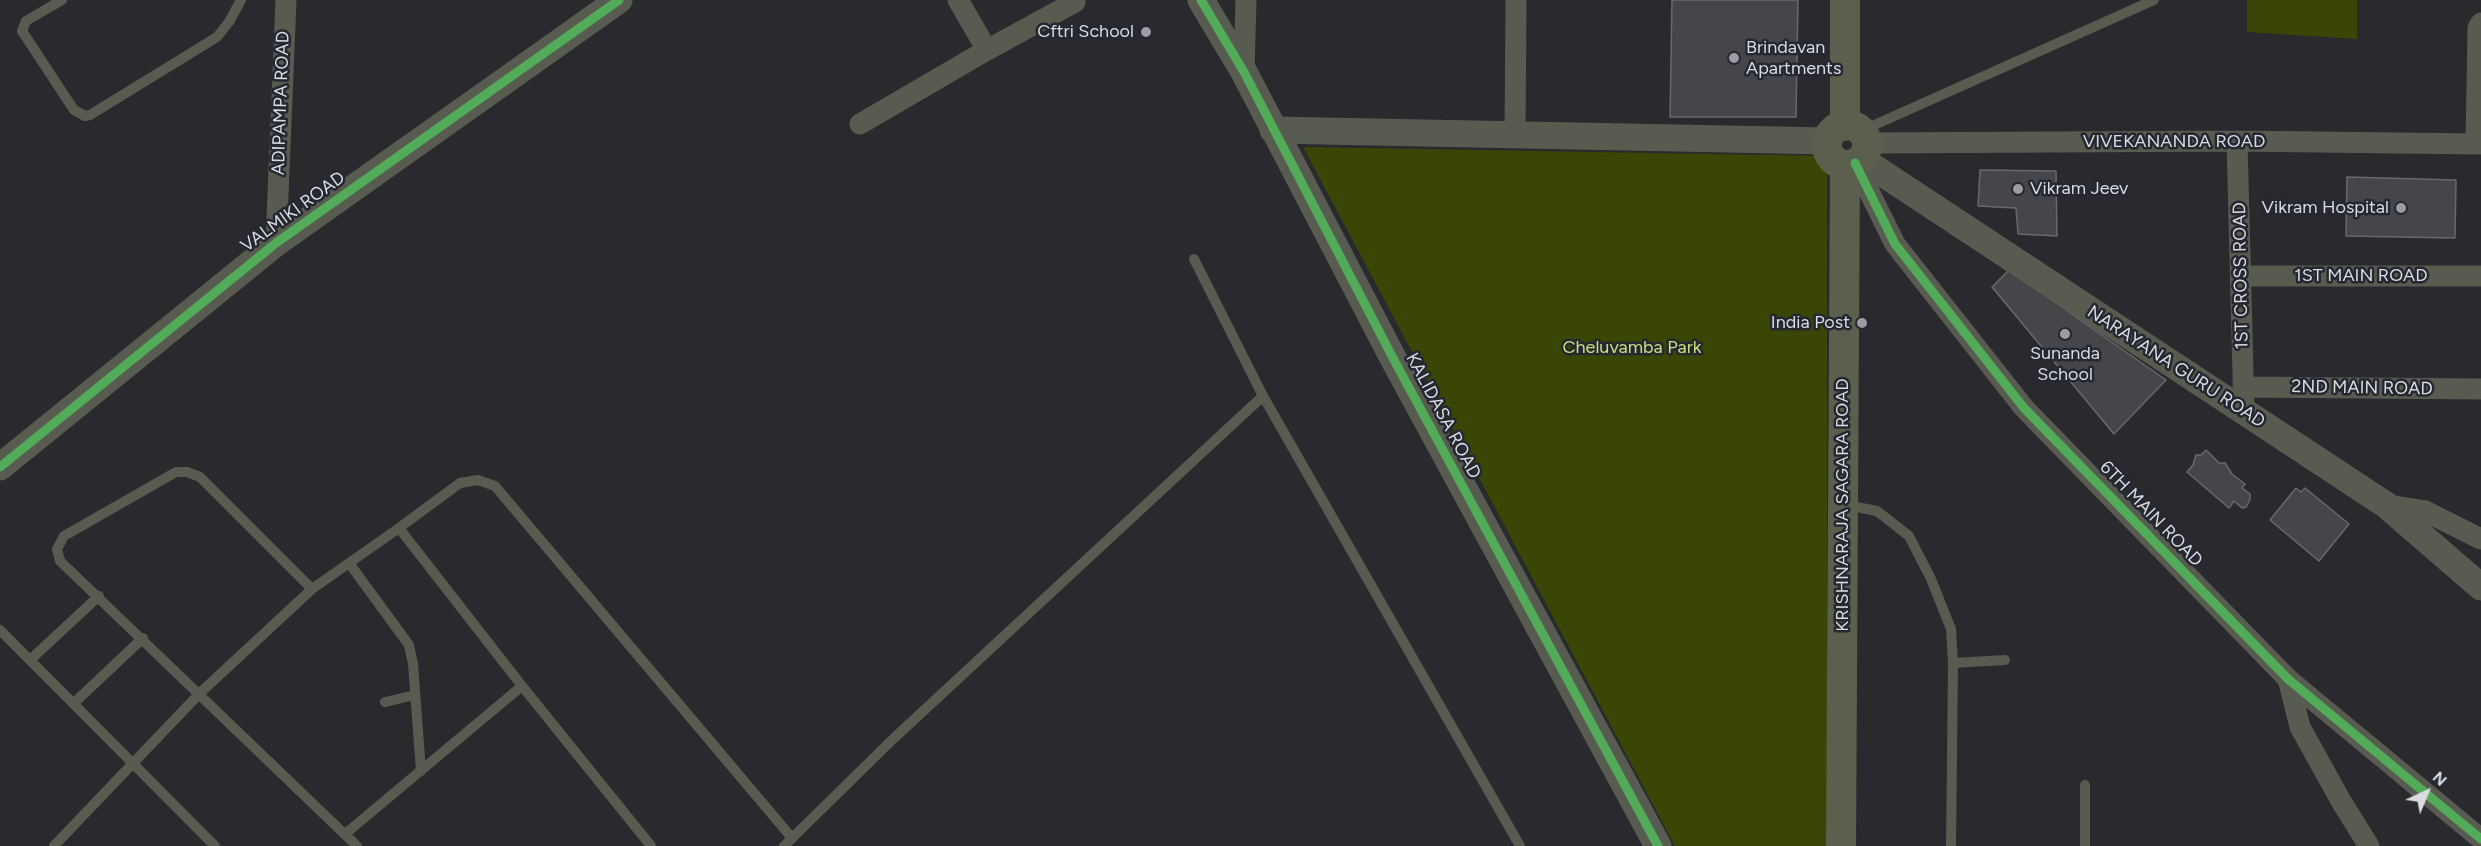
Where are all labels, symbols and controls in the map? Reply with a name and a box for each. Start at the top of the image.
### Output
place label: Cftri School [1037,21,1134,43]
marker: Cftri School [1139,25,1153,39]
street label: ADIPAMPA ROAD [268,31,294,175]
place label: Brindavan Apartments [1746,37,1841,80]
marker: Brindavan Apartments [1727,51,1741,65]
street label: VIVEKANANDA ROAD [2083,131,2265,153]
street label: VALMIKI ROAD [237,167,349,257]
place label: Vikram Jeev [2030,178,2128,200]
marker: Vikram Jeev [2011,182,2025,196]
place label: Vikram Hospital [2262,197,2389,219]
marker: Vikram Hospital [2394,201,2408,215]
street label: 1ST CROSS ROAD [2229,202,2253,350]
street label: 1ST MAIN ROAD [2294,265,2428,287]
street label: NARAYANA GURU ROAD [2083,301,2269,433]
place label: India Post [1771,312,1850,334]
marker: India Post [1855,316,1869,330]
marker: Sunanda School [2058,327,2072,341]
park label: Cheluvamba Park [1563,337,1701,359]
place label: Sunanda School [2030,343,2100,386]
street label: KALIDASA ROAD [1401,349,1485,483]
street label: 2ND MAIN ROAD [2291,376,2433,400]
street label: KRISHNARAJA SAGARA ROAD [1832,378,1854,632]
street label: 6TH MAIN ROAD [2095,457,2207,571]
north arrow [2397,762,2457,822]
text: N [2429,768,2451,790]

